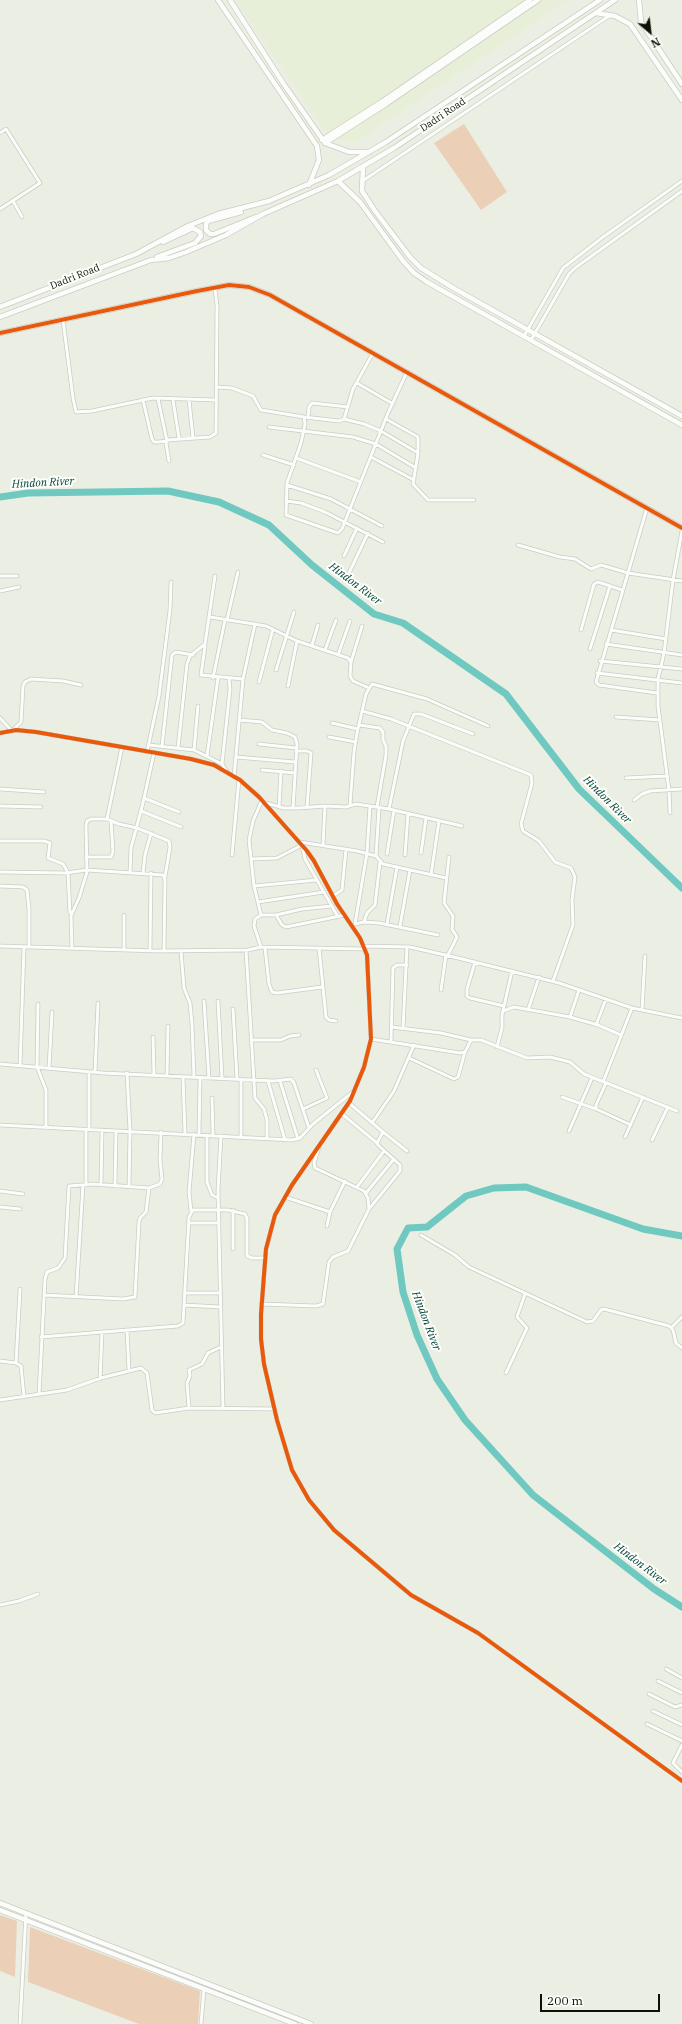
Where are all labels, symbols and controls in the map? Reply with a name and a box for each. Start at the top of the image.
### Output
north arrow [630,12,670,52]
text: N [649,34,663,51]
street label: Dadri Road [418,95,468,135]
street label: Dadri Road [48,262,102,292]
water label: Hindon River [12,475,74,491]
water label: Hindon River [326,560,384,608]
water label: Hindon River [580,773,634,827]
water label: Hindon River [409,1290,443,1352]
water label: Hindon River [611,1540,669,1588]
scale bar [542,1986,662,2012]
text: 200 m [547,1993,583,2008]

